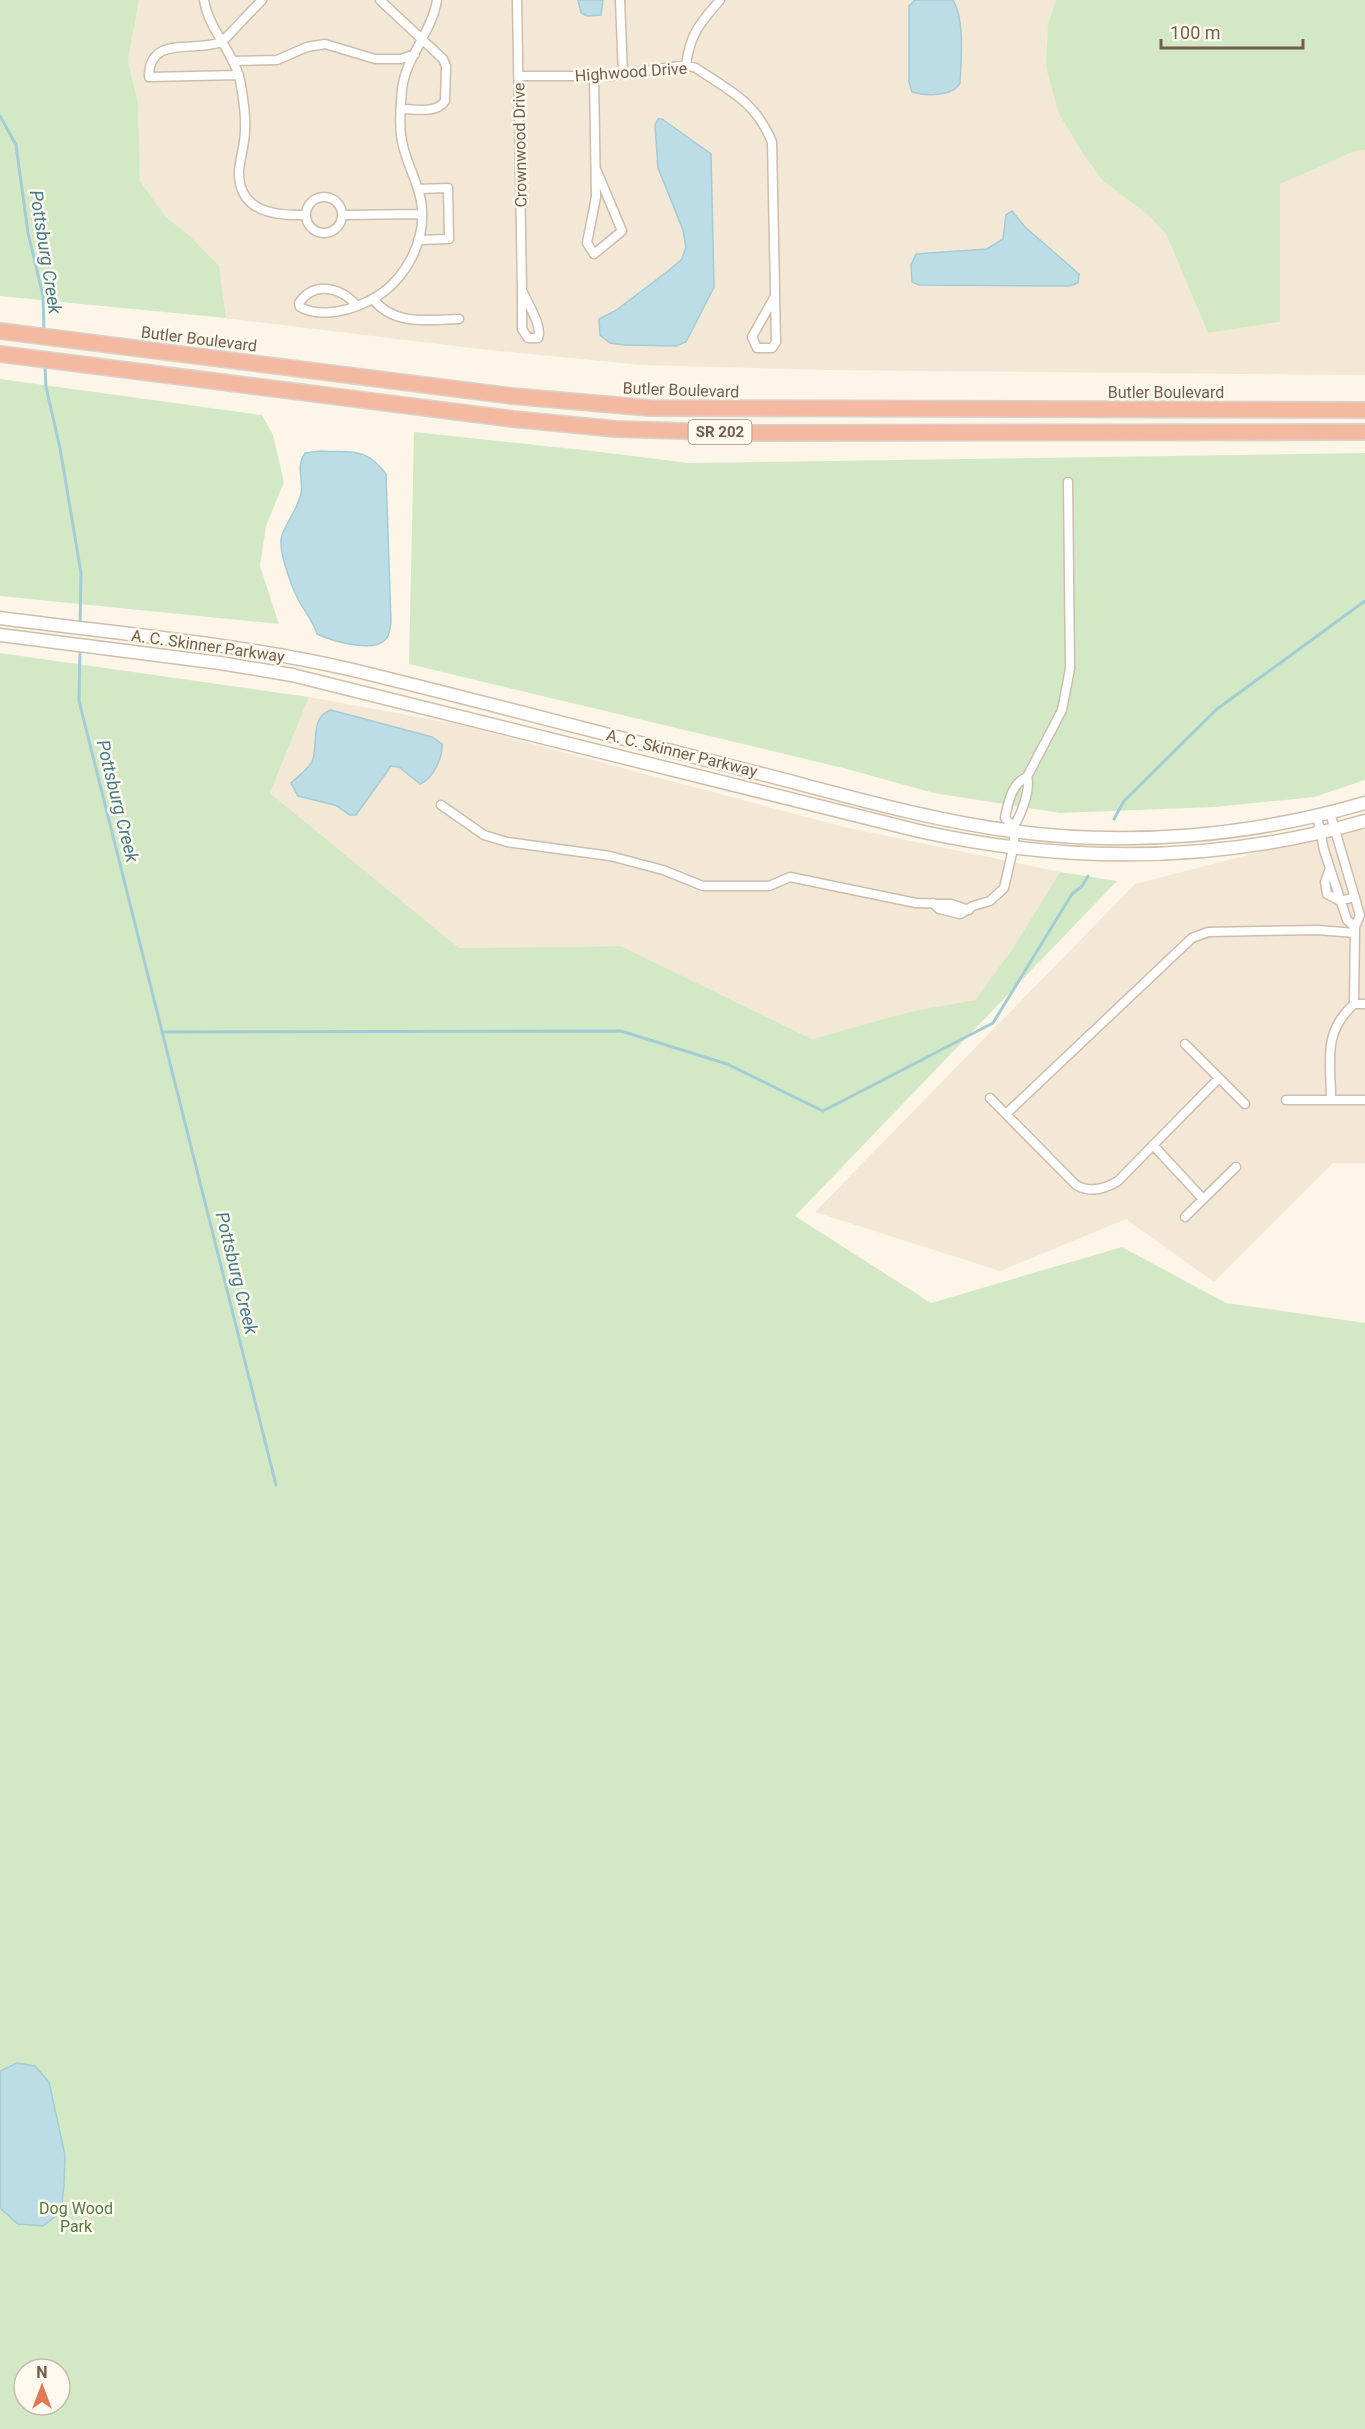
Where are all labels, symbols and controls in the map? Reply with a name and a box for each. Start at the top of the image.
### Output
scale bar [1161,12,1304,50]
text: 100 m [1170,22,1221,43]
street label: Highwood Drive [574,59,688,85]
street label: Crownwood Drive [509,82,531,208]
water label: Pottsburg Creek [26,189,66,317]
street label: Butler Boulevard [140,322,258,356]
street label: Butler Boulevard [622,378,740,402]
street label: Butler Boulevard [1108,383,1224,402]
road number: SR 202 [688,420,752,444]
street label: A. C. Skinner Parkway [130,626,286,666]
street label: A. C. Skinner Parkway [605,725,760,781]
water label: Pottsburg Creek [93,738,144,865]
water label: Pottsburg Creek [212,1210,263,1337]
park label: Dog Wood Park [39,2199,113,2236]
north arrow [12,2357,72,2417]
text: N [36,2363,48,2382]

